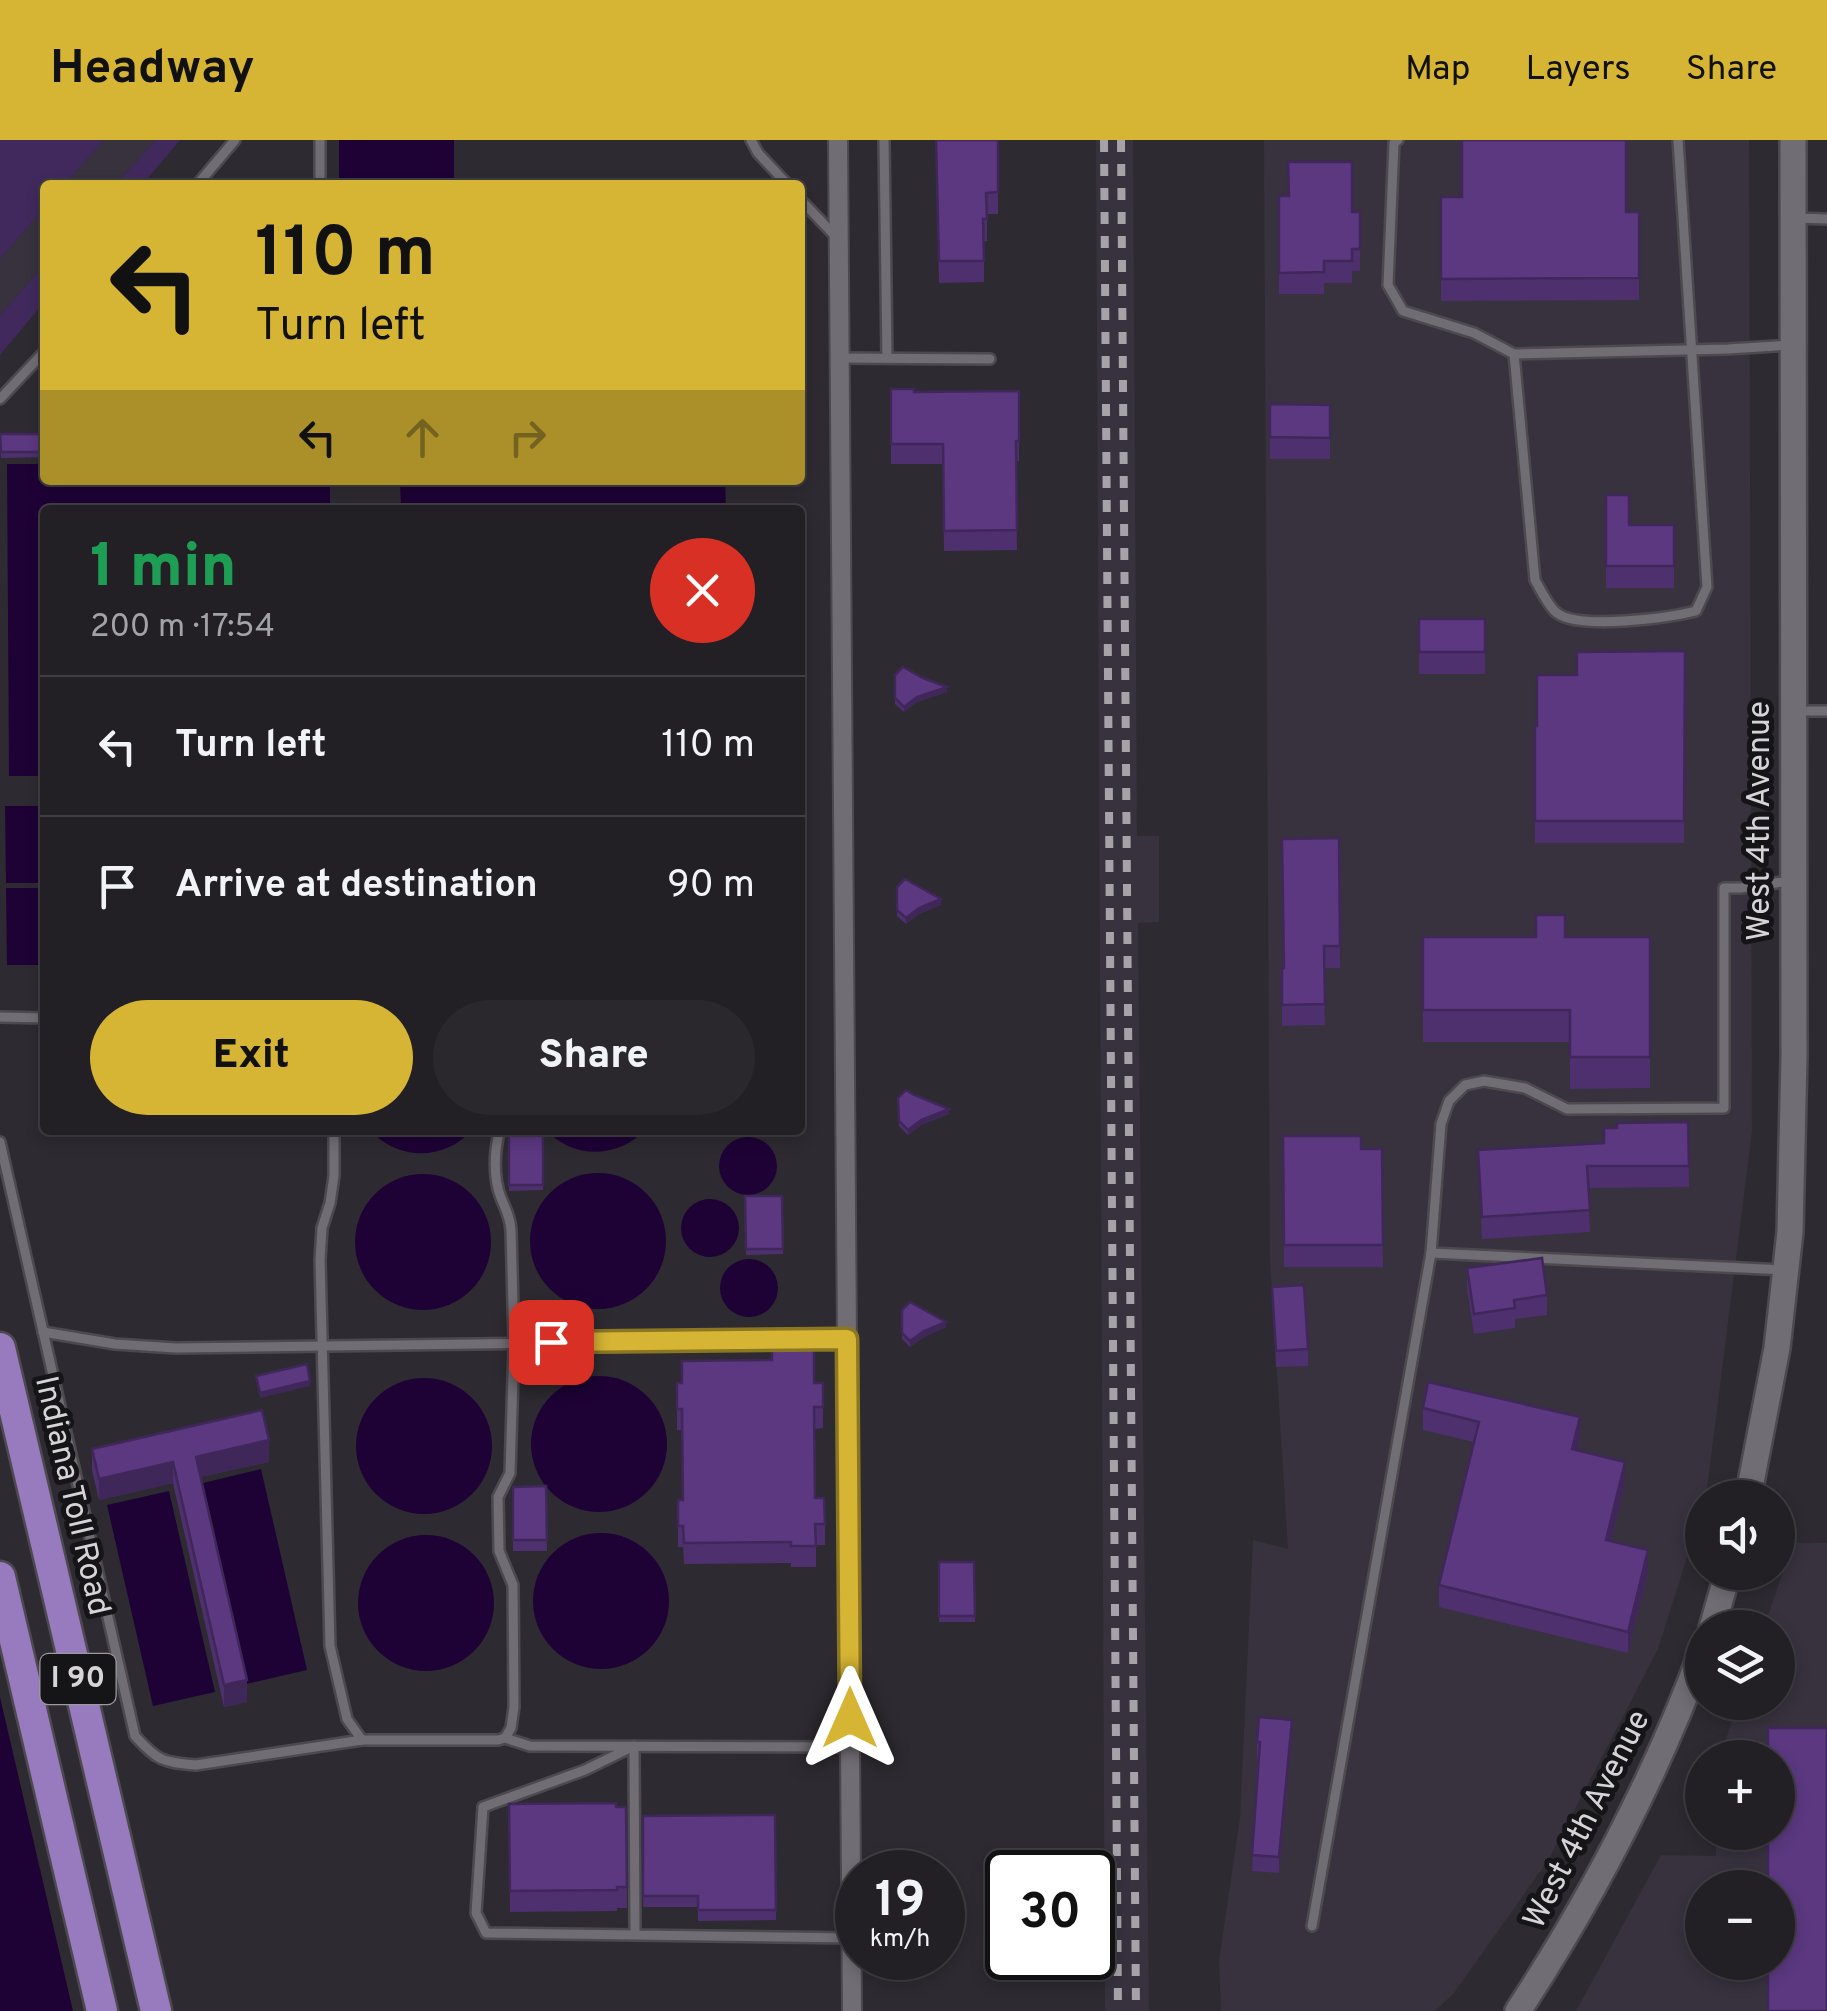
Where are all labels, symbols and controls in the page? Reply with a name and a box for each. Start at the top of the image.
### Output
text: Headway [50,40,255,100]
text: Map [1405,48,1471,92]
text: Layers [1526,48,1631,92]
text: Share [1686,48,1777,92]
text: 110 m [255,212,436,301]
icon: left [90,220,220,350]
text: Turn left [255,299,426,356]
icon: left [290,410,345,465]
icon: ahead [395,410,450,465]
icon: right [500,410,555,465]
text: 1 min [90,532,237,608]
button: close [650,538,755,643]
text: 200 m · 17:54 [90,608,275,648]
street label: West 4th Avenue [1741,701,1781,941]
icon: left [90,719,145,774]
text: Turn left [175,722,327,771]
text: 110 m [661,722,755,771]
icon: arrive [90,859,145,914]
text: Arrive at destination [175,862,538,911]
text: 90 m [667,862,755,911]
button: Exit [90,1000,413,1115]
button: Share [433,1000,755,1115]
pin [509,1300,594,1385]
icon: arrive [524,1315,579,1370]
street label: Indiana Toll Road [24,1373,118,1619]
map controls [1685,1480,1795,1980]
button: sound [1685,1480,1795,1590]
button: layers [1685,1610,1795,1720]
road number: I 90 [40,1654,116,1704]
position arrow [798,1666,902,1770]
street label: West 4th Avenue [1516,1704,1660,1936]
button: + [1685,1740,1795,1850]
speed limit sign: 30 [985,1850,1115,1980]
button: − [1685,1870,1795,1980]
text: 19 [875,1871,925,1934]
text: km/h [870,1924,930,1956]

